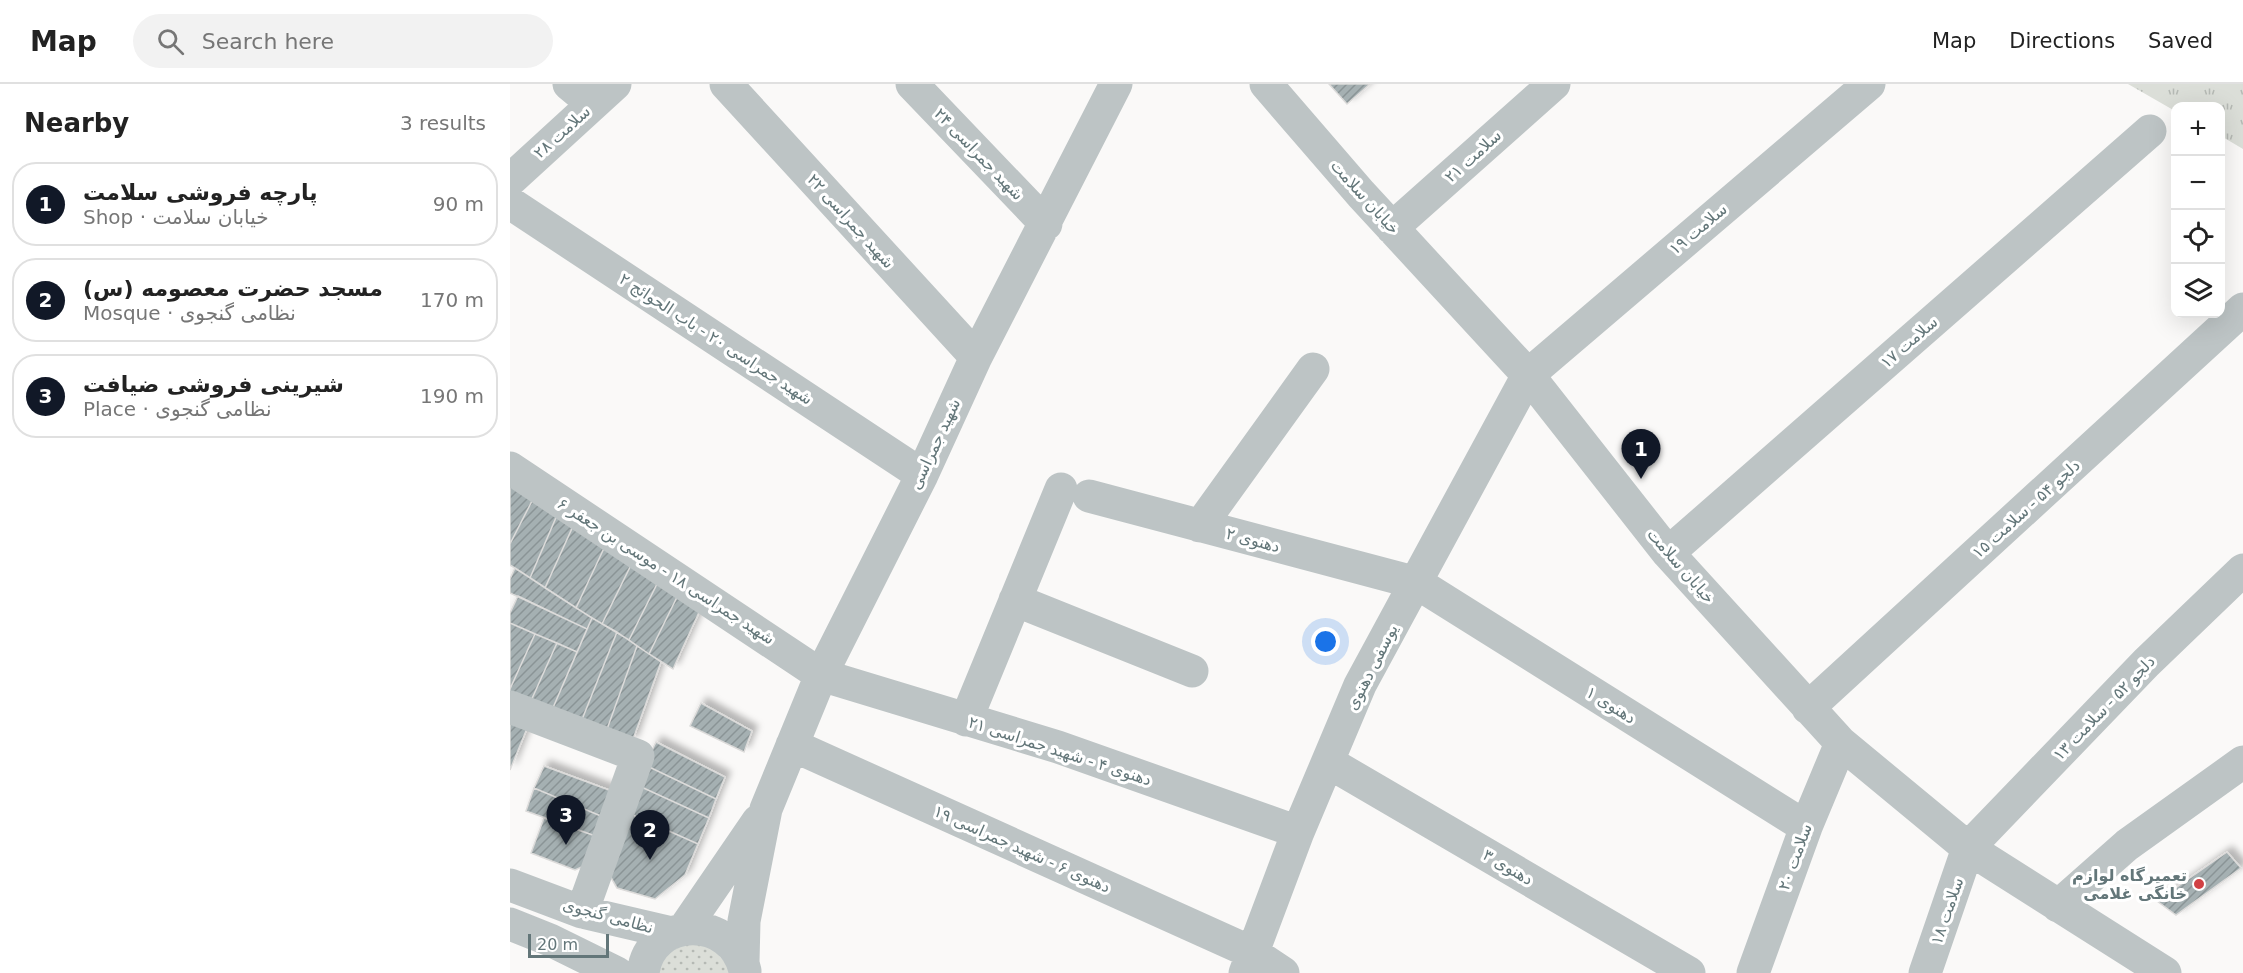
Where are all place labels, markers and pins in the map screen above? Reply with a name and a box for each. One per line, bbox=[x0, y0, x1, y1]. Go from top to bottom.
pin: 1 bbox=[1622, 430, 1660, 479]
pin: 3 bbox=[546, 796, 586, 845]
pin: 2 bbox=[630, 810, 670, 860]
place label: تعمیرگاه لوازم خانگی غلامی bbox=[2072, 866, 2187, 903]
marker: تعمیرگاه لوازم خانگی غلامی bbox=[2192, 877, 2206, 891]

